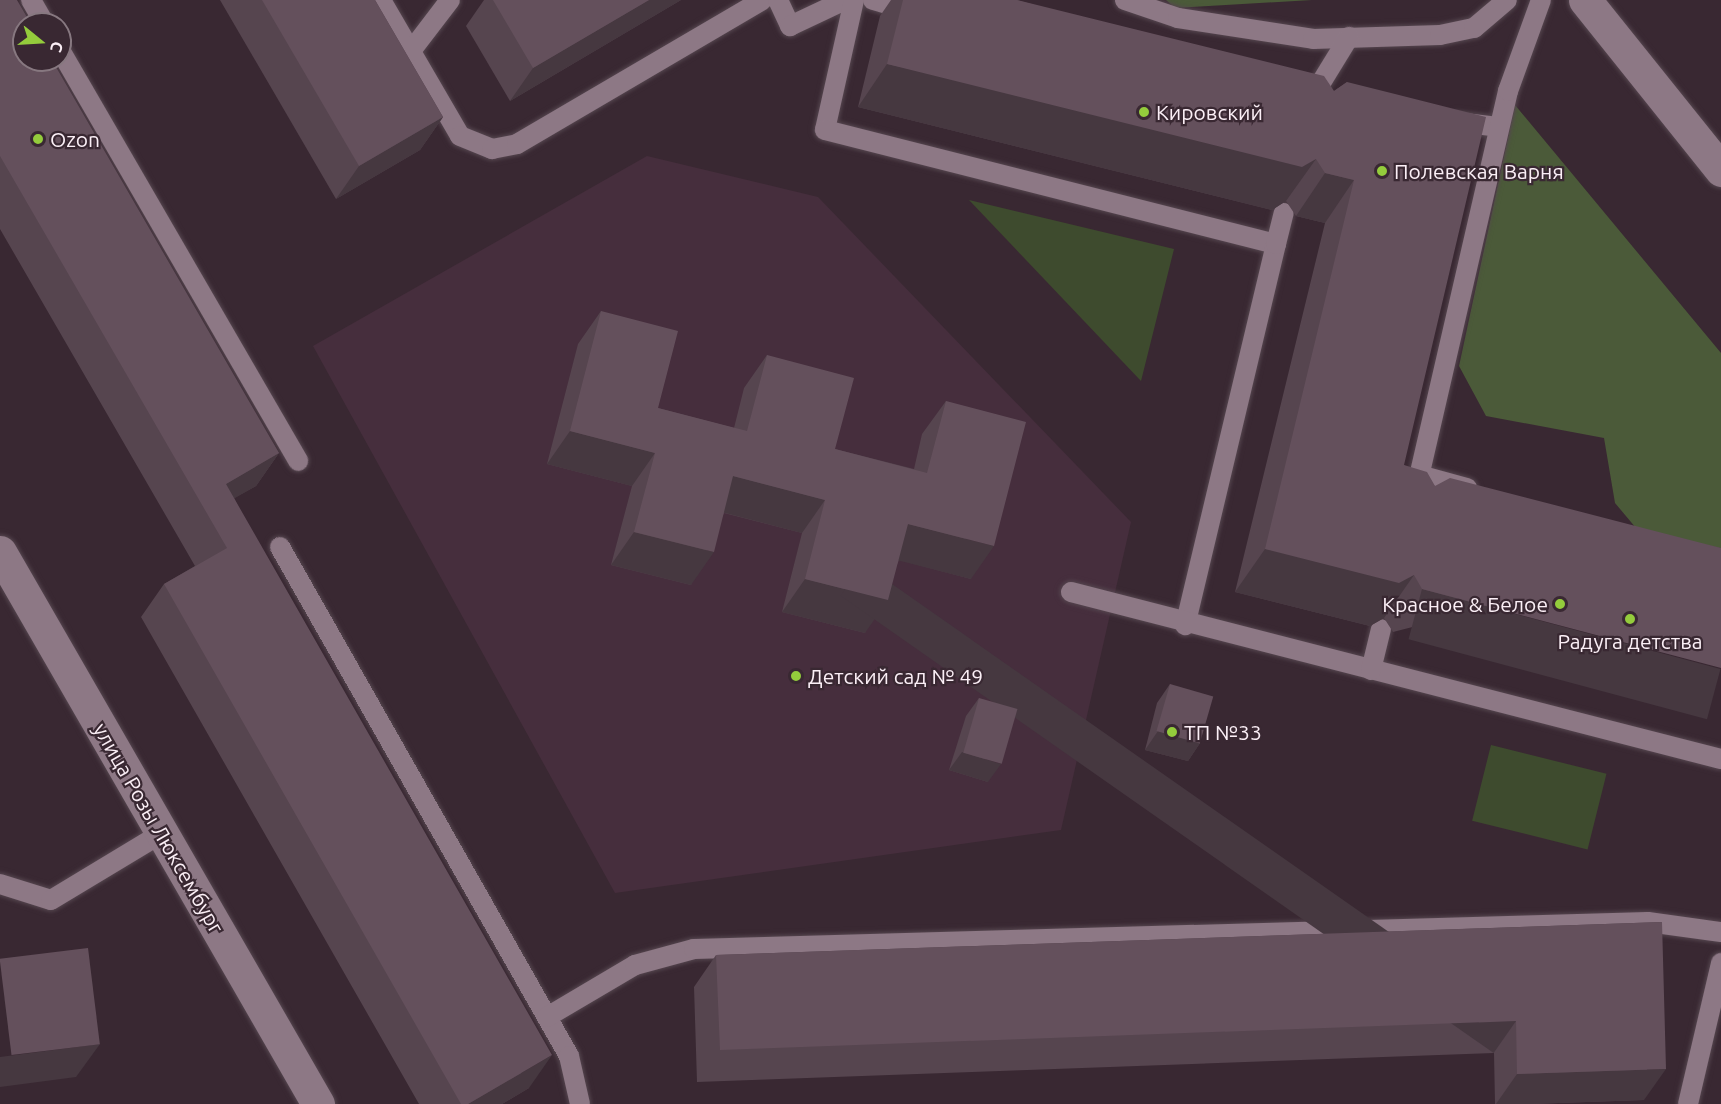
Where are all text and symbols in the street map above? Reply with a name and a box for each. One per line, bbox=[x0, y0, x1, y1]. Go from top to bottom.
north arrow bbox=[12, 12, 72, 72]
text: С bbox=[47, 39, 67, 55]
place label: Кировский bbox=[1156, 99, 1263, 125]
marker: Кировский bbox=[1137, 105, 1151, 119]
place label: Ozon bbox=[50, 126, 100, 152]
marker: Ozon bbox=[31, 132, 45, 146]
place label: Полевская Варня bbox=[1394, 158, 1564, 184]
marker: Полевская Варня bbox=[1375, 164, 1389, 178]
place label: Красное & Белое bbox=[1382, 591, 1548, 617]
marker: Красное & Белое bbox=[1553, 597, 1567, 611]
marker: Радуга детства bbox=[1623, 612, 1637, 626]
place label: Радуга детства bbox=[1557, 628, 1703, 654]
place label: Детский сад № 49 bbox=[808, 663, 983, 689]
marker: Детский сад № 49 bbox=[789, 669, 803, 683]
street label: улица Розы Люксембург bbox=[88, 718, 230, 938]
place label: ТП №33 bbox=[1184, 719, 1262, 745]
marker: ТП №33 bbox=[1165, 725, 1179, 739]

